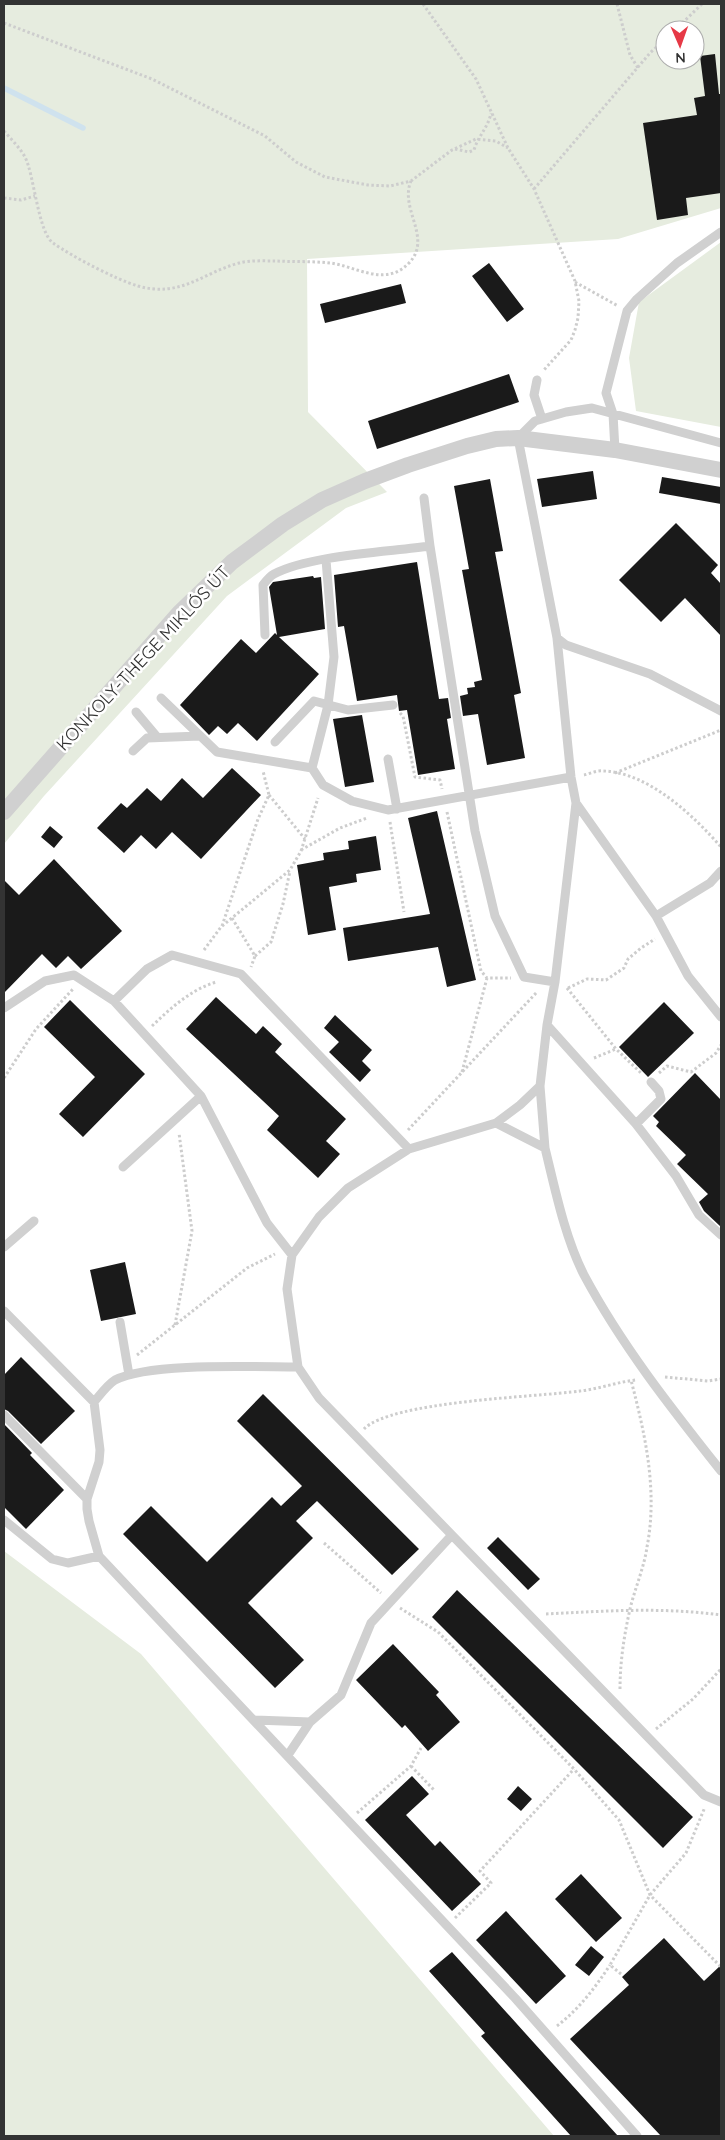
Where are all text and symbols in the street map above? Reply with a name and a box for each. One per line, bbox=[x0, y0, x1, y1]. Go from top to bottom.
north arrow bbox=[655, 20, 705, 70]
text: N bbox=[675, 49, 686, 67]
street label: KONKOLY-THEGE MIKLÓS ÚT bbox=[51, 561, 235, 755]

